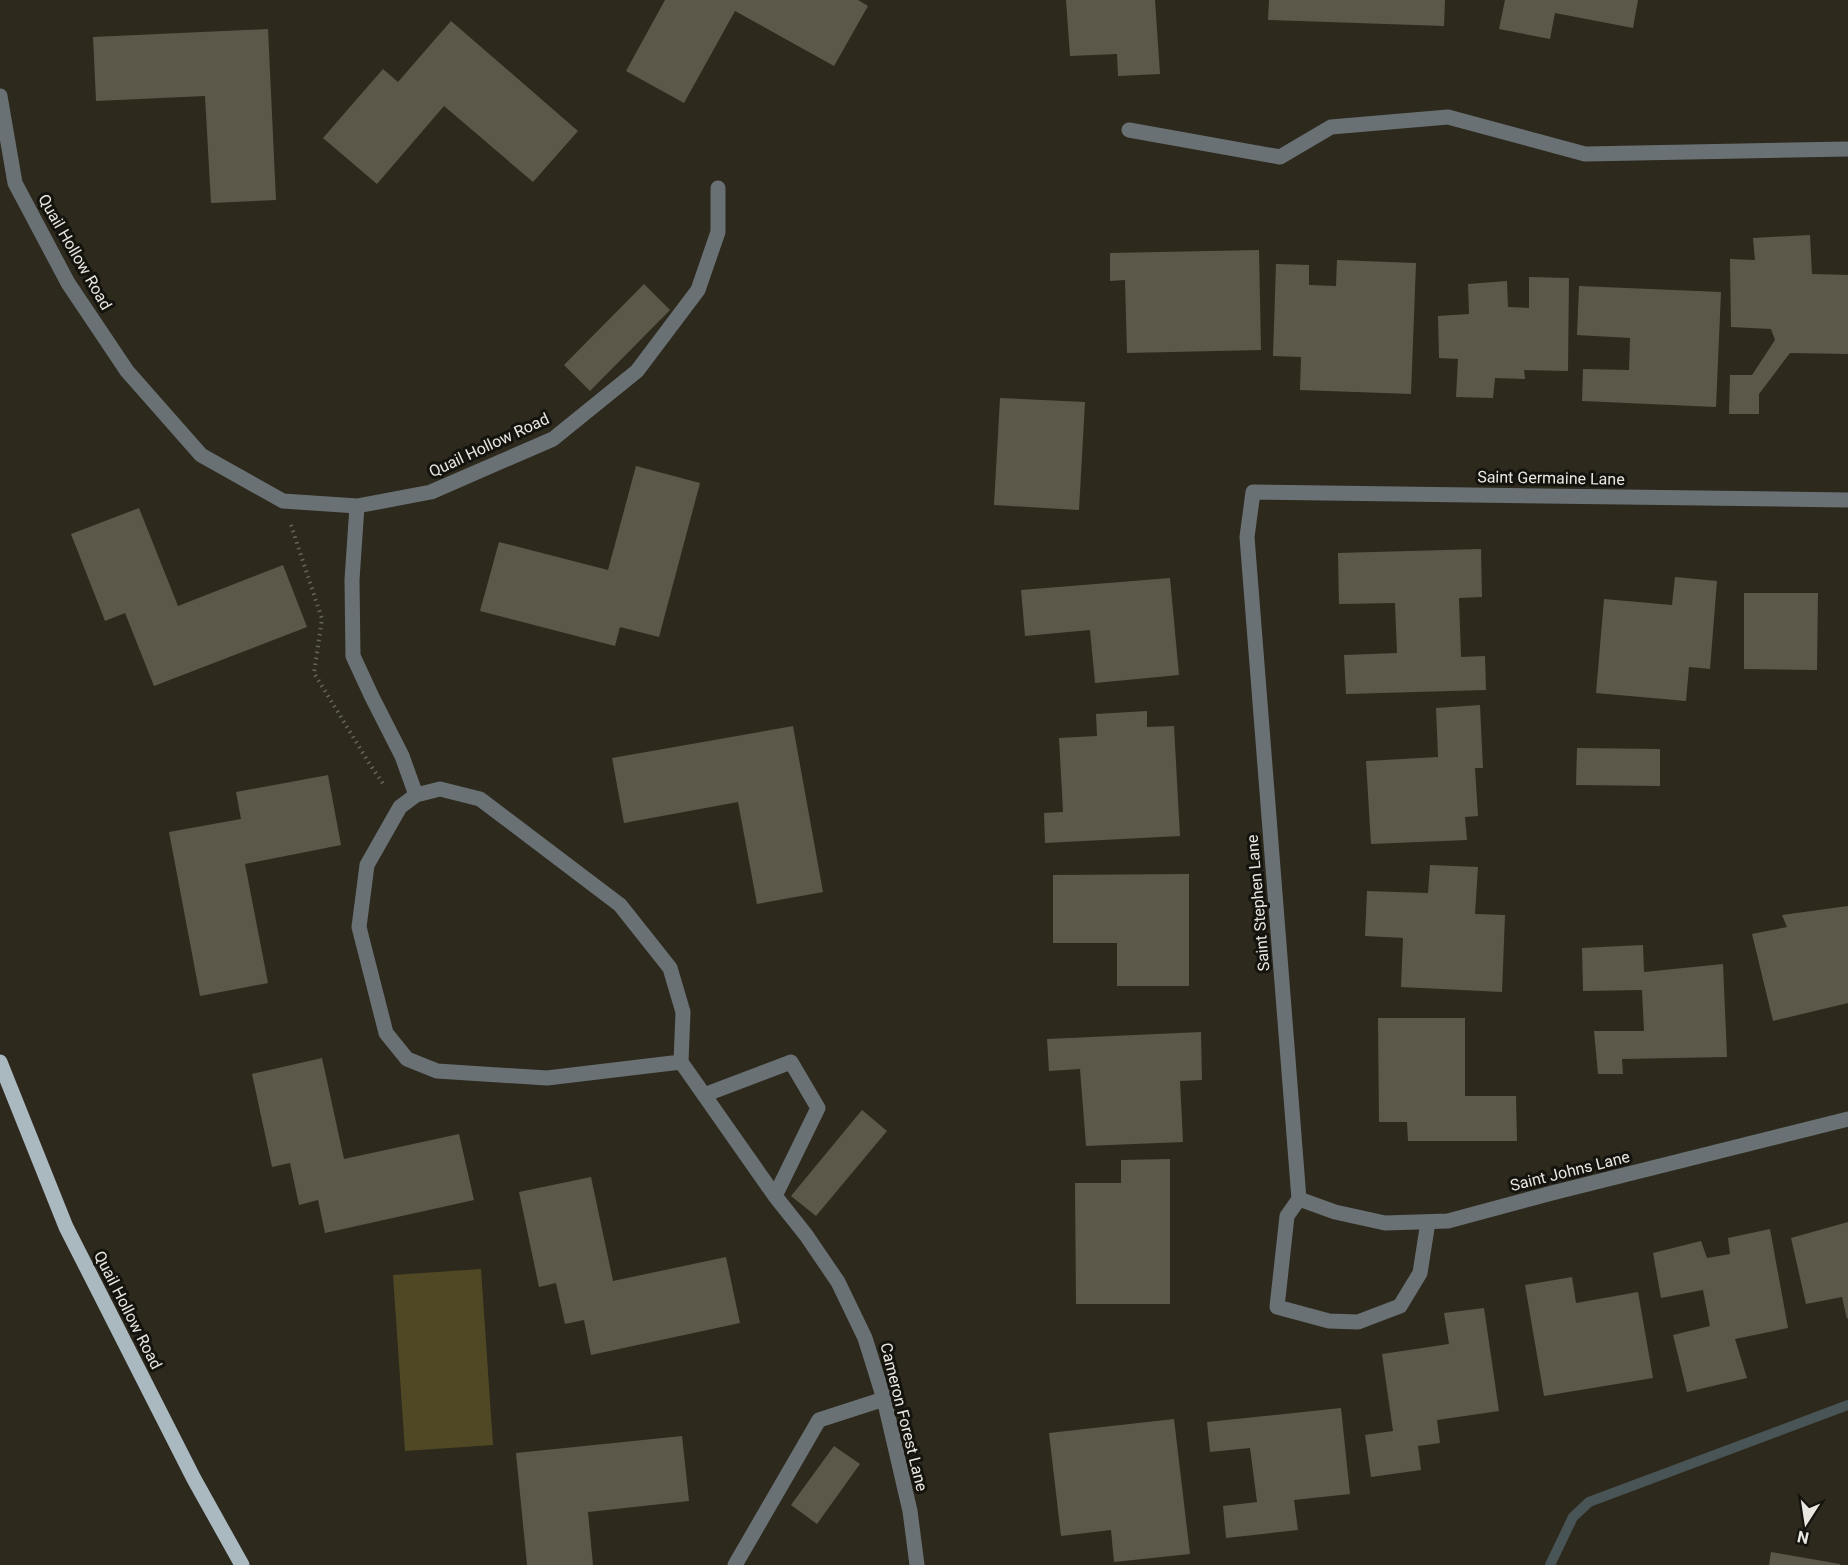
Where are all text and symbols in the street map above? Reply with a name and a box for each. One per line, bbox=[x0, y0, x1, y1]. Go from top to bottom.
street label: Quail Hollow Road bbox=[34, 191, 116, 313]
street label: Quail Hollow Road bbox=[426, 409, 552, 481]
street label: Saint Germaine Lane bbox=[1477, 467, 1625, 489]
street label: Saint Stephen Lane bbox=[1243, 834, 1273, 972]
street label: Saint Johns Lane bbox=[1508, 1147, 1632, 1195]
street label: Quail Hollow Road bbox=[90, 1248, 166, 1372]
street label: Cameron Forest Lane bbox=[876, 1341, 932, 1493]
north arrow bbox=[1776, 1493, 1836, 1553]
text: N bbox=[1795, 1527, 1810, 1548]

